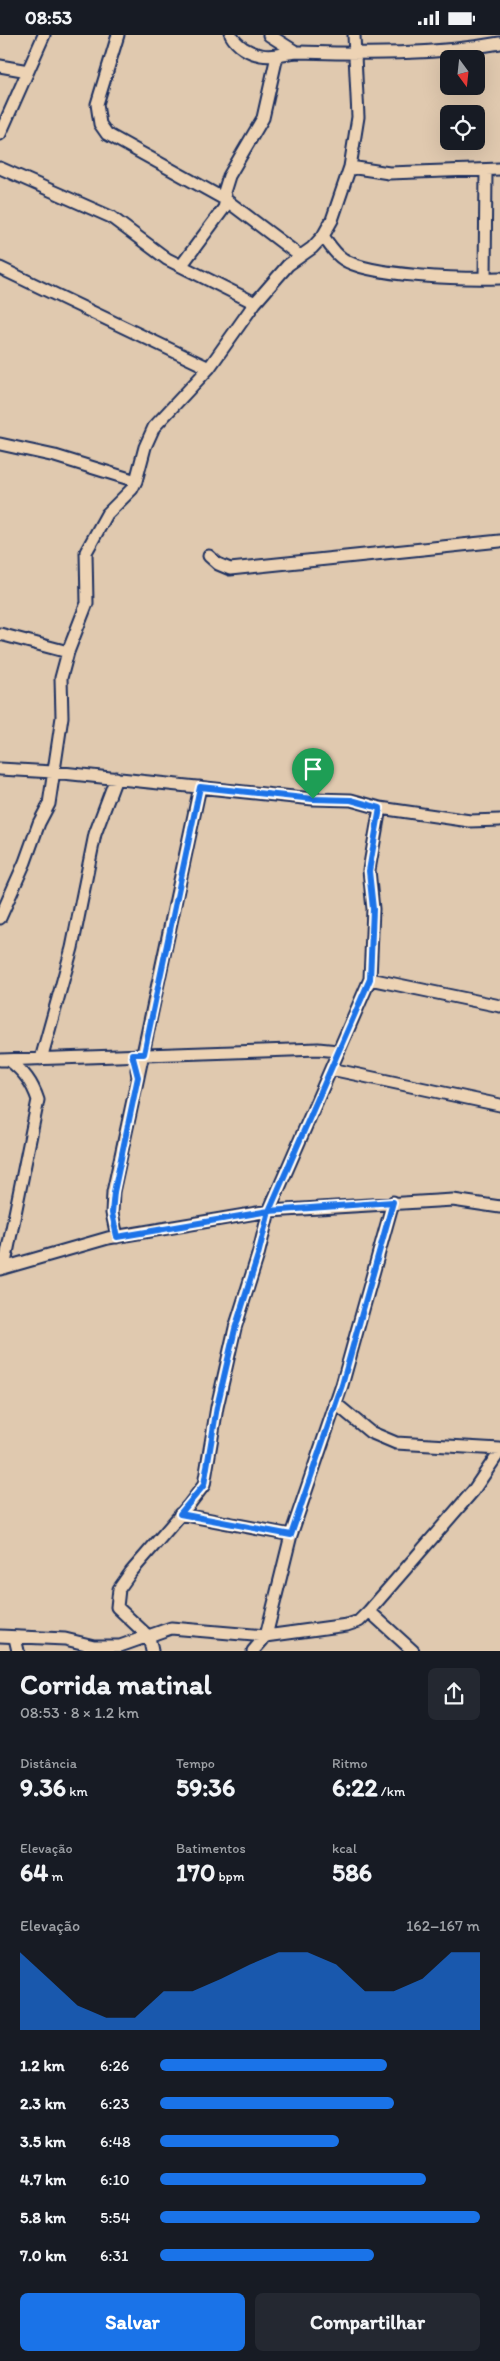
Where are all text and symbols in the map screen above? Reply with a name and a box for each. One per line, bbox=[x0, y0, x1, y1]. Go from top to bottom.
text: 08:53 bbox=[25, 6, 72, 29]
north arrow bbox=[440, 50, 485, 95]
map controls bbox=[440, 50, 485, 150]
button: locate bbox=[440, 105, 485, 150]
pin bbox=[292, 748, 334, 799]
icon: arrive bbox=[299, 755, 327, 783]
text: Corrida matinal bbox=[20, 1667, 211, 1701]
button: share bbox=[428, 1668, 480, 1720]
text: 08:53 · 8 × 1.2 km bbox=[20, 1703, 139, 1722]
text: Distância bbox=[20, 1755, 77, 1772]
text: Tempo bbox=[176, 1755, 215, 1772]
text: Ritmo bbox=[332, 1755, 368, 1772]
text: 9.36 bbox=[20, 1772, 66, 1802]
text: 59:36 bbox=[176, 1772, 235, 1802]
text: 6:22 bbox=[332, 1772, 378, 1802]
text: km bbox=[66, 1783, 88, 1800]
text: /km bbox=[378, 1783, 405, 1800]
text: Elevação bbox=[20, 1840, 73, 1857]
text: Batimentos bbox=[176, 1840, 246, 1857]
text: kcal bbox=[332, 1840, 357, 1857]
text: 64 bbox=[20, 1857, 48, 1887]
text: 170 bbox=[176, 1857, 215, 1887]
text: 586 bbox=[332, 1857, 372, 1887]
text: m bbox=[48, 1868, 63, 1885]
text: bpm bbox=[215, 1868, 245, 1885]
text: Elevação bbox=[20, 1916, 80, 1935]
text: 162–167 m bbox=[406, 1916, 480, 1935]
text: 1.2 km bbox=[20, 2056, 65, 2075]
text: 6:26 bbox=[100, 2056, 129, 2075]
text: 2.3 km bbox=[20, 2094, 66, 2113]
text: 6:23 bbox=[100, 2094, 130, 2113]
text: 3.5 km bbox=[20, 2132, 66, 2151]
text: 6:48 bbox=[100, 2132, 131, 2151]
text: 4.7 km bbox=[20, 2170, 66, 2189]
text: 6:10 bbox=[100, 2170, 130, 2189]
text: 5.8 km bbox=[20, 2208, 66, 2227]
text: 5:54 bbox=[100, 2208, 130, 2227]
text: 7.0 km bbox=[20, 2246, 66, 2265]
text: 6:31 bbox=[100, 2246, 129, 2265]
button: Salvar bbox=[20, 2293, 245, 2351]
button: Compartilhar bbox=[255, 2293, 480, 2351]

